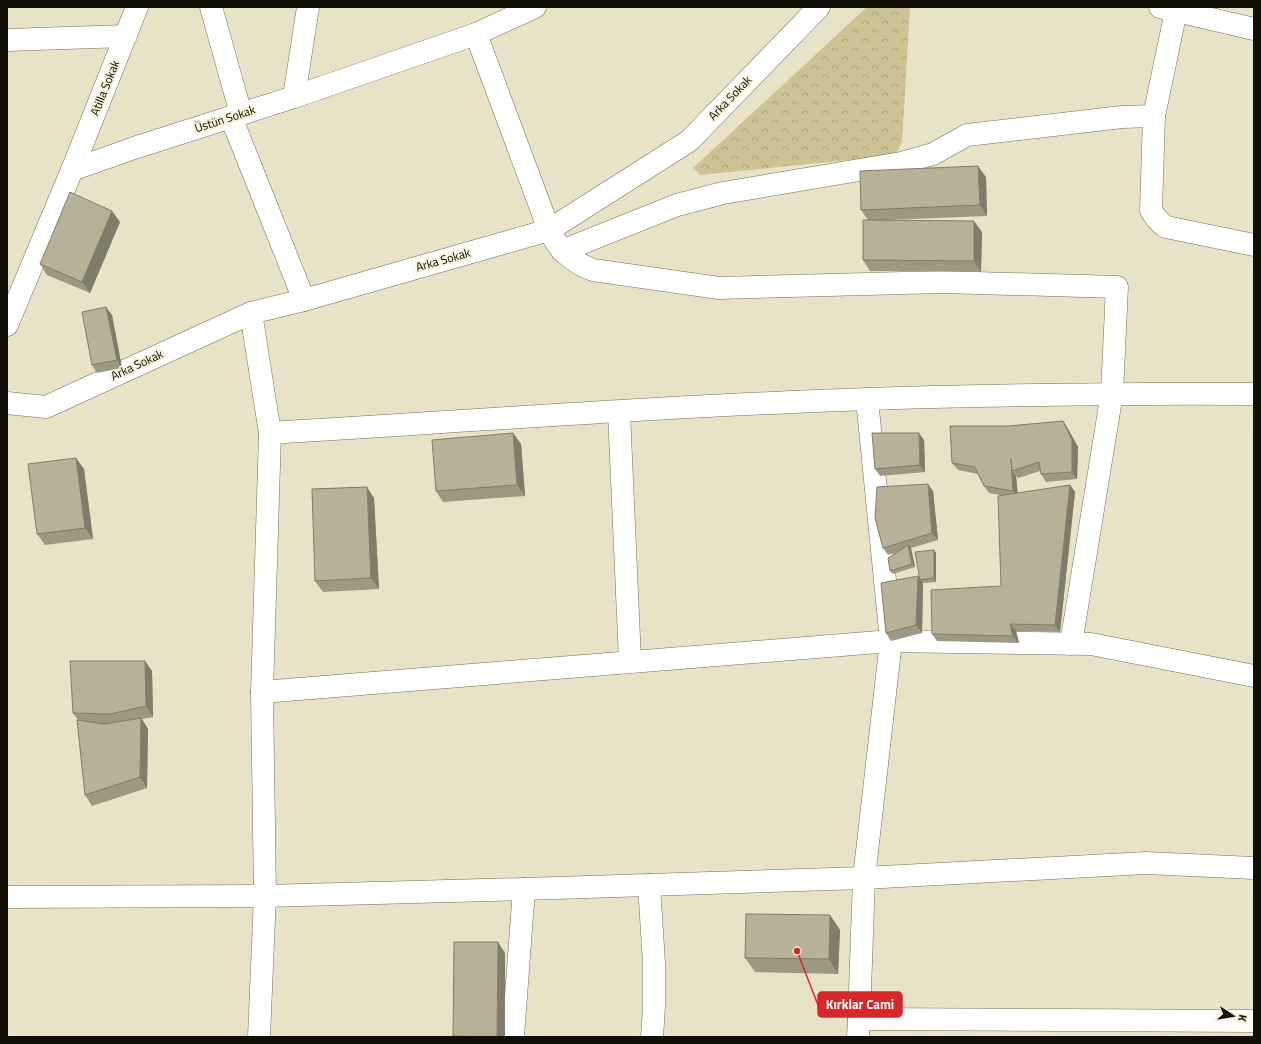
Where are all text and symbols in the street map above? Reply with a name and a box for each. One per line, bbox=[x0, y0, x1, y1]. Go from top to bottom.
street label: Atilla Sokak bbox=[85, 57, 124, 118]
street label: Arka Sokak bbox=[703, 71, 756, 124]
street label: Üstün Sokak bbox=[192, 100, 258, 137]
street label: Arka Sokak bbox=[413, 243, 473, 276]
street label: Arka Sokak bbox=[107, 344, 166, 385]
callout: Kırklar Cami bbox=[818, 992, 902, 1017]
text: Kırklar Cami bbox=[826, 994, 894, 1014]
north arrow bbox=[1213, 996, 1253, 1036]
text: K bbox=[1234, 1013, 1251, 1023]

